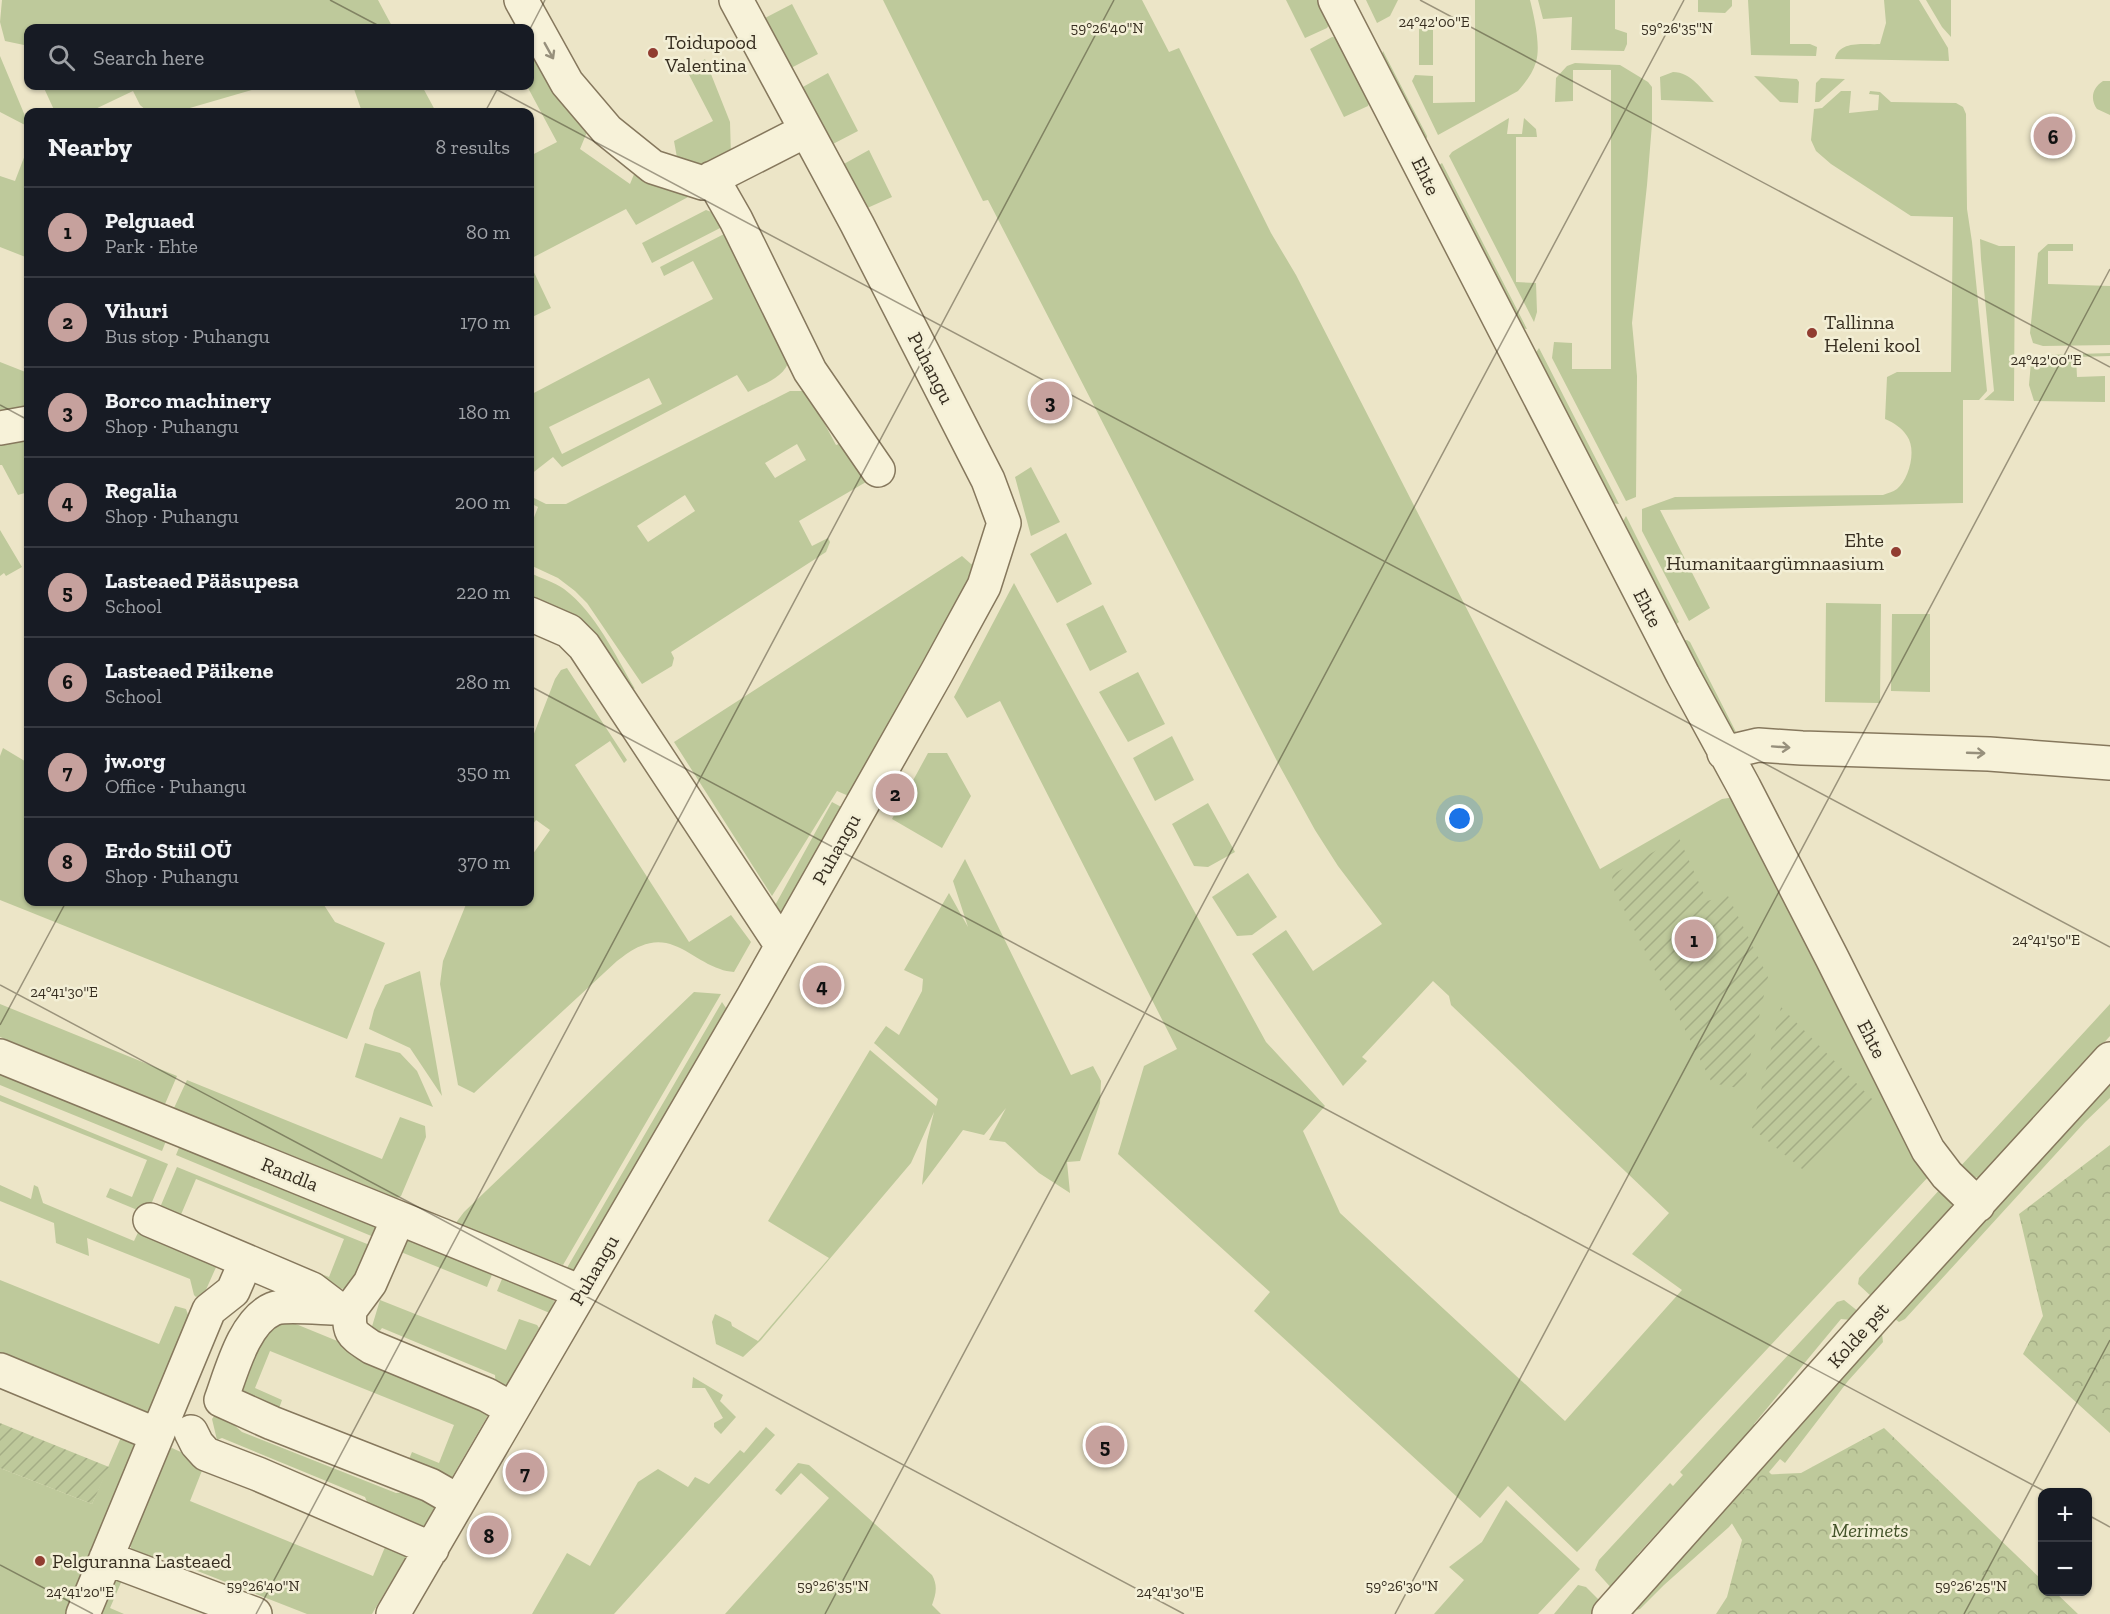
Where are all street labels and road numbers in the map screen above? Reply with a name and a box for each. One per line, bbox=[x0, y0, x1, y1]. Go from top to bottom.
street label: Ehte bbox=[1406, 153, 1446, 199]
street label: Puhangu bbox=[903, 328, 959, 408]
street label: Ehte bbox=[1628, 585, 1668, 631]
street label: Puhangu bbox=[807, 809, 865, 889]
street label: Ehte bbox=[1852, 1016, 1892, 1062]
street label: Randla bbox=[258, 1152, 322, 1196]
street label: Puhangu bbox=[564, 1231, 624, 1309]
street label: Kolde pst bbox=[1822, 1297, 1894, 1373]

